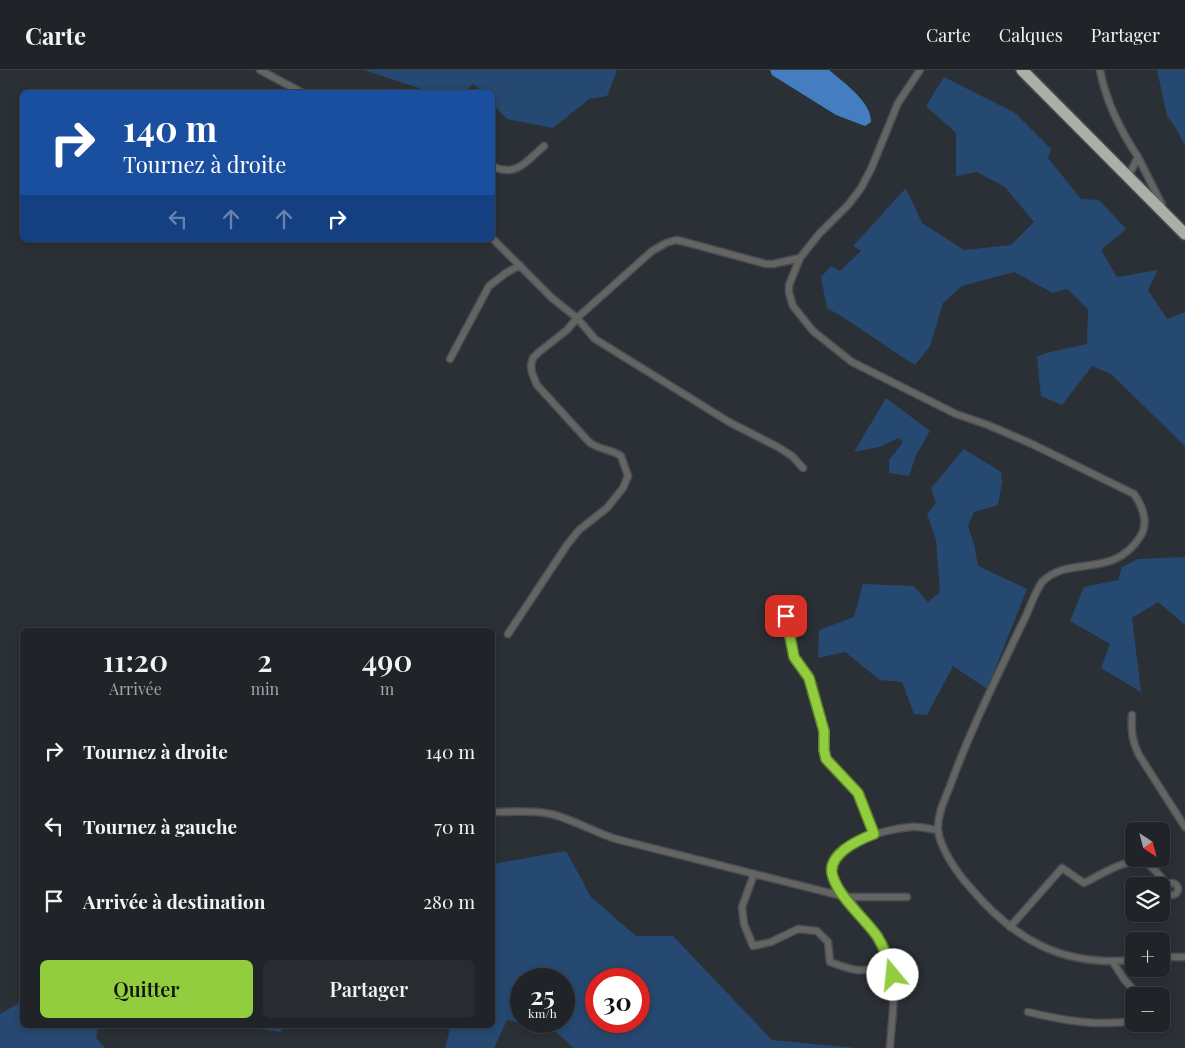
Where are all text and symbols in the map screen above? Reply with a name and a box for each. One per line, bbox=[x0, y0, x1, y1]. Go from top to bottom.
text: Carte bbox=[25, 19, 86, 51]
text: Carte bbox=[926, 23, 971, 47]
text: Calques bbox=[999, 23, 1063, 47]
text: Partager bbox=[1091, 23, 1160, 47]
text: 140 m bbox=[123, 104, 217, 151]
icon: right bbox=[40, 110, 105, 175]
text: Tournez à droite bbox=[123, 149, 286, 179]
icon: left bbox=[164, 205, 192, 233]
icon: ahead bbox=[217, 205, 245, 233]
icon: ahead bbox=[270, 205, 298, 233]
icon: right bbox=[323, 205, 351, 233]
pin bbox=[765, 595, 807, 637]
icon: arrive bbox=[772, 602, 800, 630]
text: 11:20 bbox=[103, 640, 168, 680]
text: 2 bbox=[257, 640, 273, 680]
text: 490 bbox=[362, 640, 412, 680]
text: Arrivée bbox=[109, 678, 162, 699]
text: min bbox=[251, 678, 279, 699]
text: m bbox=[380, 678, 394, 699]
icon: right bbox=[40, 737, 68, 765]
text: Tournez à droite bbox=[83, 738, 228, 764]
text: 140 m bbox=[426, 738, 475, 764]
icon: left bbox=[40, 812, 68, 840]
text: Tournez à gauche bbox=[83, 813, 237, 839]
text: 70 m bbox=[434, 813, 475, 839]
north arrow bbox=[1125, 822, 1170, 868]
map controls bbox=[1125, 822, 1170, 1032]
button: layers bbox=[1125, 877, 1170, 922]
icon: arrive bbox=[40, 887, 68, 915]
text: Arrivée à destination bbox=[83, 888, 265, 914]
text: 280 m bbox=[423, 888, 475, 914]
button: + bbox=[1125, 932, 1170, 977]
position arrow bbox=[866, 948, 918, 1000]
button: Quitter bbox=[40, 960, 253, 1018]
button: Partager bbox=[263, 960, 475, 1018]
speed limit sign: 30 bbox=[585, 968, 650, 1033]
text: 25 bbox=[530, 978, 555, 1011]
button: − bbox=[1125, 987, 1170, 1032]
text: km/h bbox=[528, 1005, 557, 1021]

